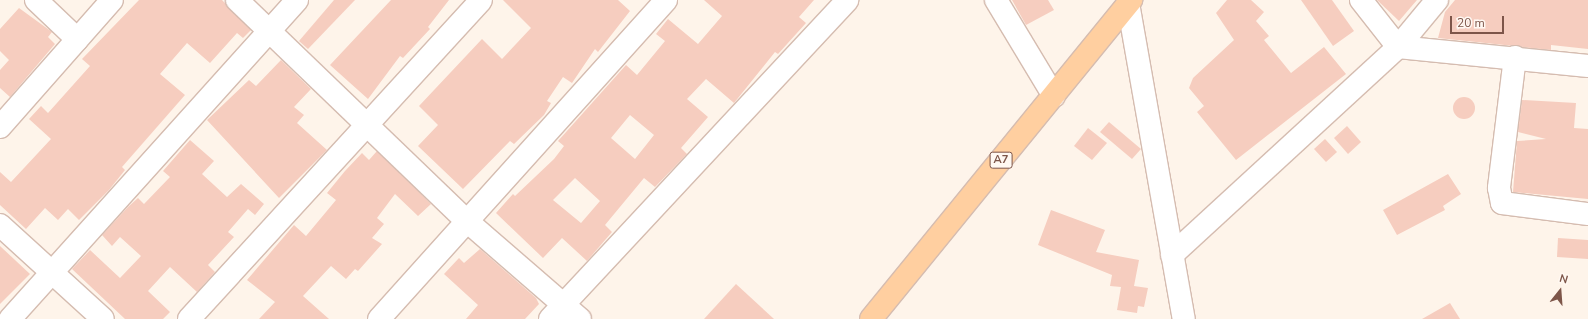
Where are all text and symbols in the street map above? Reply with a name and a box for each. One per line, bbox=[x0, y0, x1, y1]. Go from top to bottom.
scale bar bbox=[1452, 8, 1506, 34]
text: 20 m bbox=[1457, 15, 1485, 31]
road number: A7 bbox=[989, 151, 1013, 169]
north arrow bbox=[1540, 271, 1580, 311]
text: N bbox=[1558, 271, 1570, 287]

